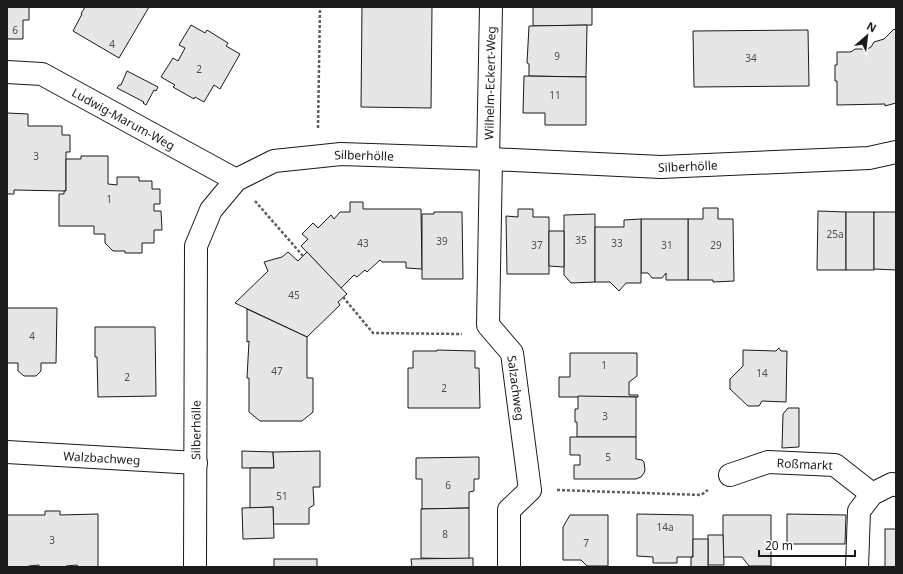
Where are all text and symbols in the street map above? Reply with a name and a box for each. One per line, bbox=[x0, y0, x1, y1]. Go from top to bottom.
north arrow bbox=[847, 16, 887, 56]
text: N bbox=[864, 18, 879, 35]
house number: 6 bbox=[12, 23, 18, 37]
street label: Wilhelm-Eckert-Weg bbox=[480, 26, 499, 140]
house number: 4 bbox=[109, 37, 115, 51]
house number: 9 bbox=[554, 49, 560, 63]
house number: 34 bbox=[745, 51, 757, 65]
house number: 2 bbox=[196, 62, 202, 76]
street label: Ludwig-Marum-Weg bbox=[69, 84, 178, 154]
house number: 11 bbox=[549, 88, 561, 102]
street label: Silberhölle bbox=[333, 146, 394, 164]
house number: 3 bbox=[33, 149, 39, 163]
street label: Silberhölle bbox=[658, 156, 718, 176]
house number: 1 bbox=[106, 192, 112, 206]
house number: 25a bbox=[826, 227, 844, 241]
house number: 35 bbox=[575, 233, 587, 247]
house number: 39 bbox=[436, 234, 448, 248]
house number: 43 bbox=[357, 236, 369, 250]
house number: 33 bbox=[611, 236, 623, 250]
house number: 37 bbox=[531, 238, 543, 252]
house number: 31 bbox=[661, 238, 673, 252]
house number: 29 bbox=[710, 238, 722, 252]
house number: 45 bbox=[288, 288, 300, 302]
house number: 4 bbox=[29, 329, 35, 343]
street label: Salzachweg bbox=[504, 354, 529, 421]
house number: 1 bbox=[601, 358, 607, 372]
house number: 47 bbox=[271, 364, 283, 378]
house number: 14 bbox=[756, 366, 768, 380]
house number: 2 bbox=[124, 370, 130, 384]
house number: 2 bbox=[441, 381, 447, 395]
street label: Silberhölle bbox=[187, 400, 204, 460]
house number: 3 bbox=[602, 409, 608, 423]
street label: Walzbachweg bbox=[63, 447, 141, 468]
house number: 5 bbox=[605, 450, 611, 464]
street label: Roßmarkt bbox=[776, 454, 834, 473]
house number: 6 bbox=[445, 478, 451, 492]
house number: 51 bbox=[276, 489, 288, 503]
house number: 14a bbox=[656, 520, 674, 534]
house number: 8 bbox=[442, 527, 448, 541]
scale bar bbox=[759, 532, 855, 558]
house number: 3 bbox=[49, 533, 55, 547]
house number: 7 bbox=[583, 536, 589, 550]
text: 20 m bbox=[765, 537, 793, 554]

